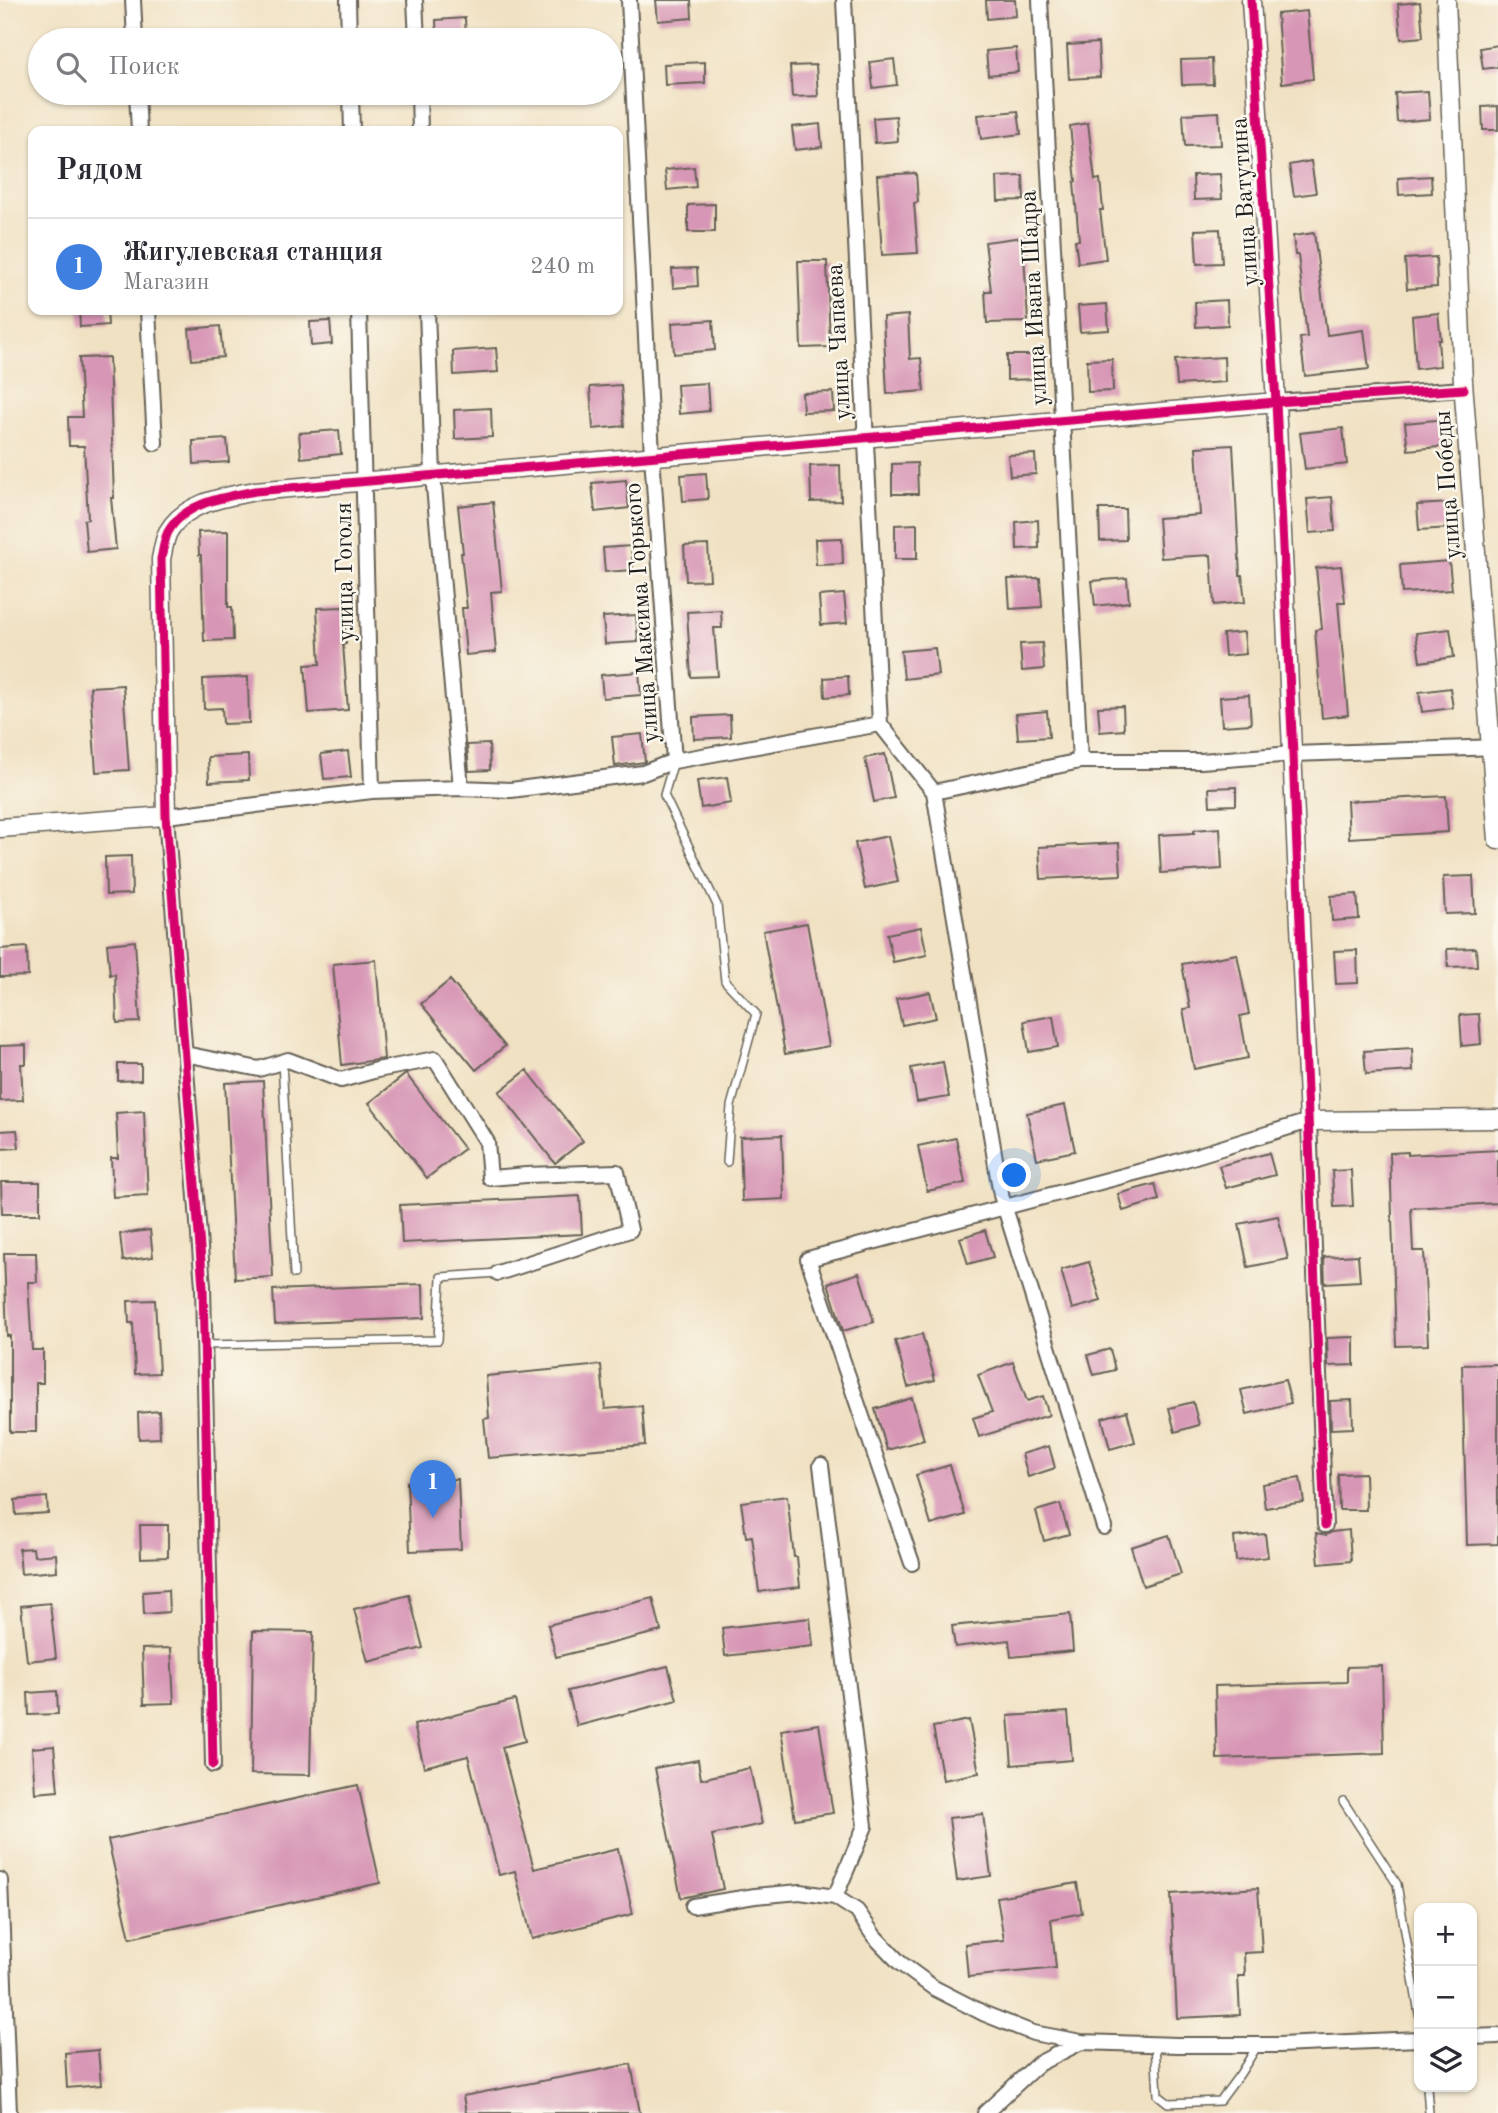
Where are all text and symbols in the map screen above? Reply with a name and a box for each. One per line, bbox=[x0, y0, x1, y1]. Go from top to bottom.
search box bbox=[28, 28, 623, 105]
icon: search bbox=[52, 48, 90, 86]
text: Поиск bbox=[108, 54, 180, 80]
street label: улица Ватутина bbox=[1228, 116, 1264, 287]
text: Рядом bbox=[56, 156, 143, 186]
street label: улица Ивана Шадра bbox=[1017, 189, 1053, 406]
text: Жигулевская станция bbox=[123, 240, 383, 266]
text: 1 bbox=[72, 255, 86, 278]
text: 240 m bbox=[530, 255, 595, 278]
street label: улица Чапаева bbox=[824, 263, 856, 421]
text: Магазин bbox=[123, 271, 209, 294]
street label: улица Победы bbox=[1432, 409, 1466, 560]
street label: улица Максима Горького bbox=[622, 482, 664, 744]
street label: улица Гоголя bbox=[333, 502, 359, 642]
your location bbox=[997, 1158, 1031, 1192]
pin: 1 bbox=[410, 1460, 456, 1518]
map controls bbox=[1414, 1903, 1477, 2092]
button: + bbox=[1414, 1903, 1477, 1966]
button: − bbox=[1414, 1966, 1477, 2029]
button: layers bbox=[1414, 2029, 1477, 2092]

